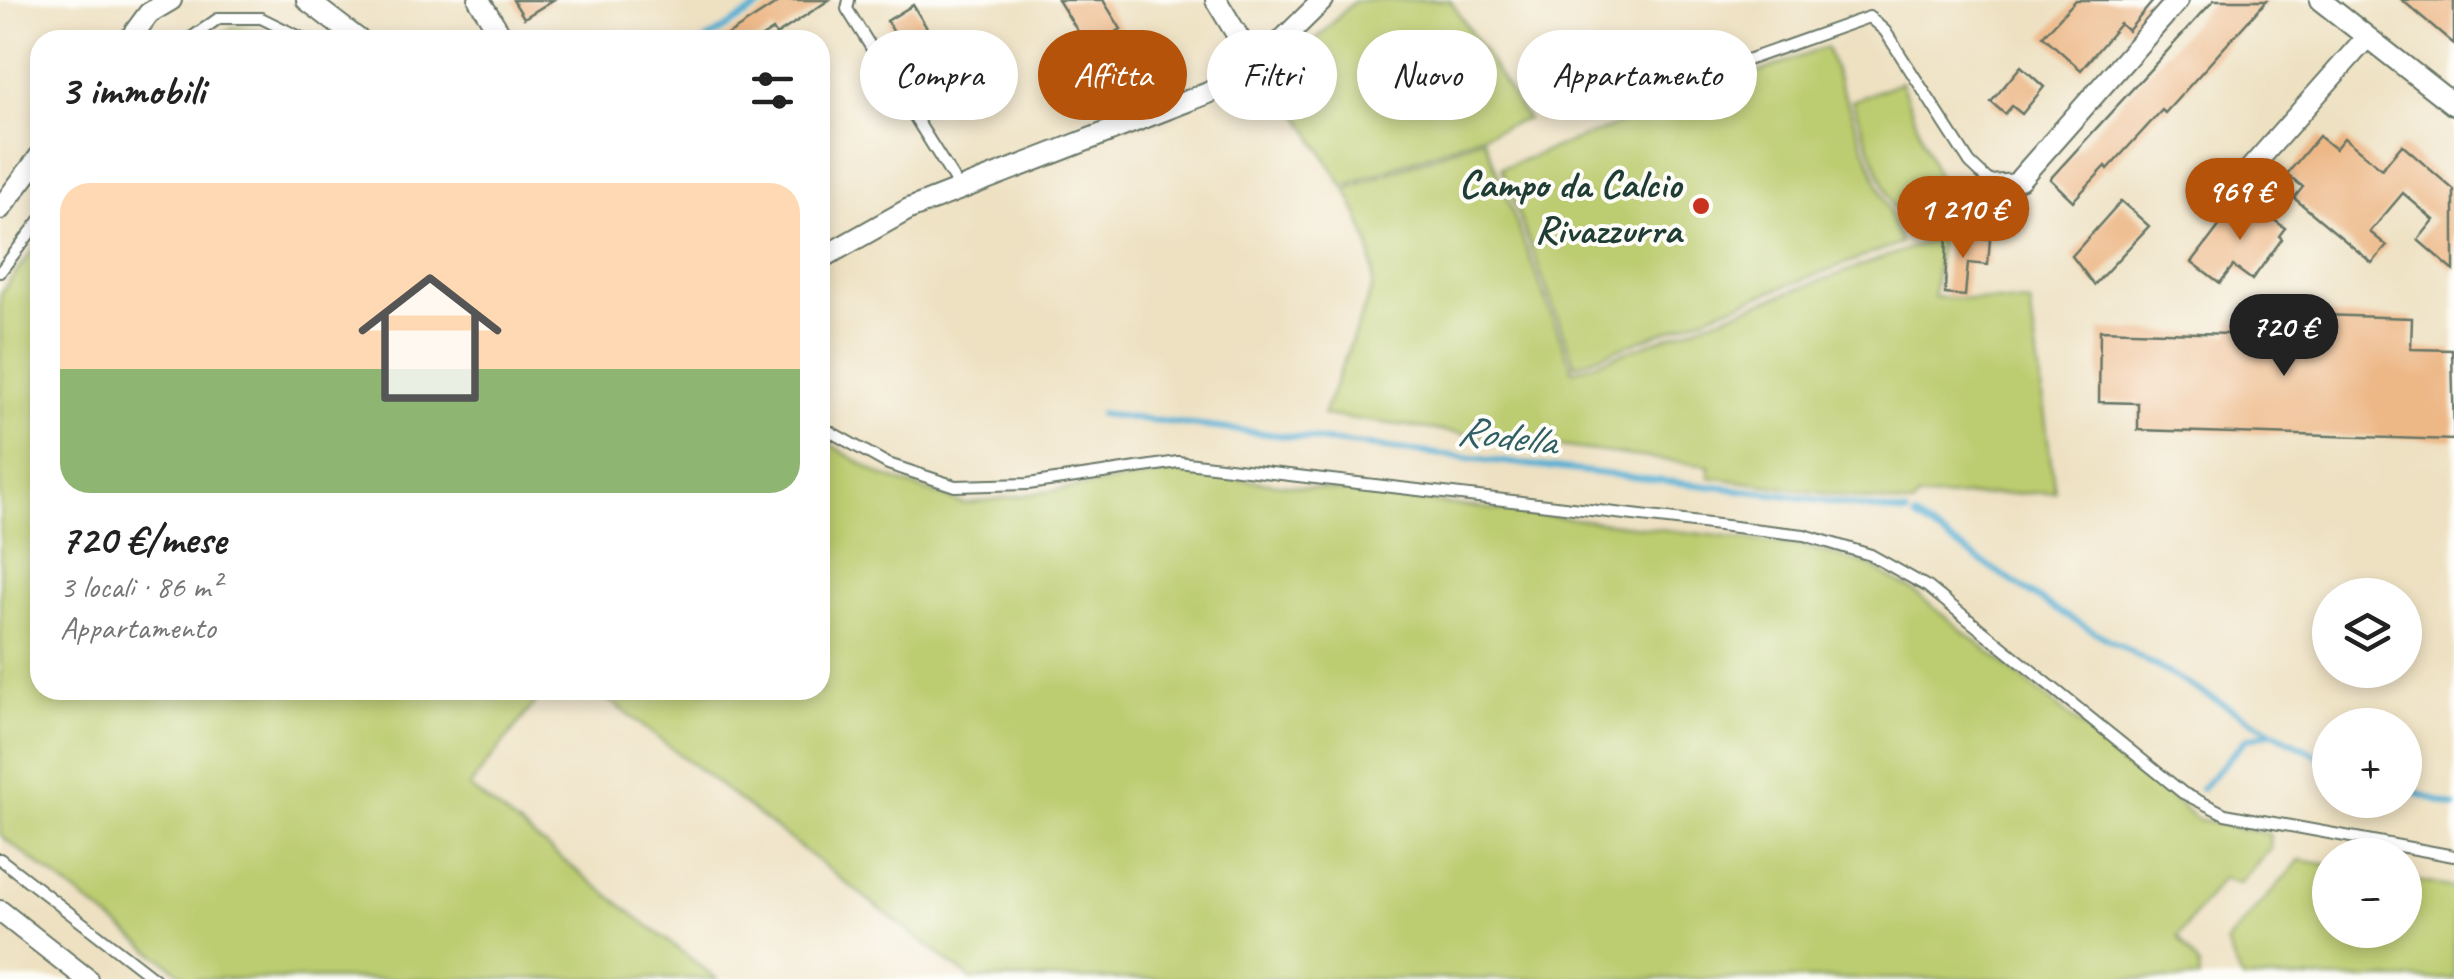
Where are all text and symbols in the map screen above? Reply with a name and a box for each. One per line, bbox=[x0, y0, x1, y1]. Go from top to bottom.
chip: Compra bbox=[860, 30, 1018, 120]
chip: Affitta bbox=[1038, 30, 1187, 120]
chip: Filtri bbox=[1207, 30, 1337, 120]
chip: Nuovo bbox=[1357, 30, 1497, 120]
chip: Appartamento bbox=[1517, 30, 1757, 120]
icon: filters bbox=[745, 63, 800, 118]
text: 3 immobili bbox=[60, 64, 205, 117]
pin: 969 € bbox=[2170, 158, 2310, 243]
place label: Campo da Calcio Rivazzurra bbox=[1459, 159, 1684, 255]
text: 969 € bbox=[2207, 170, 2273, 211]
pin: 1 210 € bbox=[1871, 176, 2055, 261]
text: 1 210 € bbox=[1919, 188, 2007, 229]
marker: Campo da Calcio Rivazzurra bbox=[1690, 195, 1712, 217]
icon: home bbox=[340, 248, 520, 428]
pin: 720 € bbox=[2214, 294, 2354, 379]
text: 720 € bbox=[2251, 306, 2317, 347]
water label: Rodella bbox=[1455, 403, 1564, 468]
text: 720 €/mese bbox=[60, 513, 226, 566]
text: 3 locali · 86 m² bbox=[60, 566, 220, 607]
map controls bbox=[2312, 578, 2422, 948]
button: layers bbox=[2312, 578, 2422, 688]
text: Appartamento bbox=[60, 607, 215, 648]
button: + bbox=[2312, 708, 2422, 818]
button: − bbox=[2312, 838, 2422, 948]

